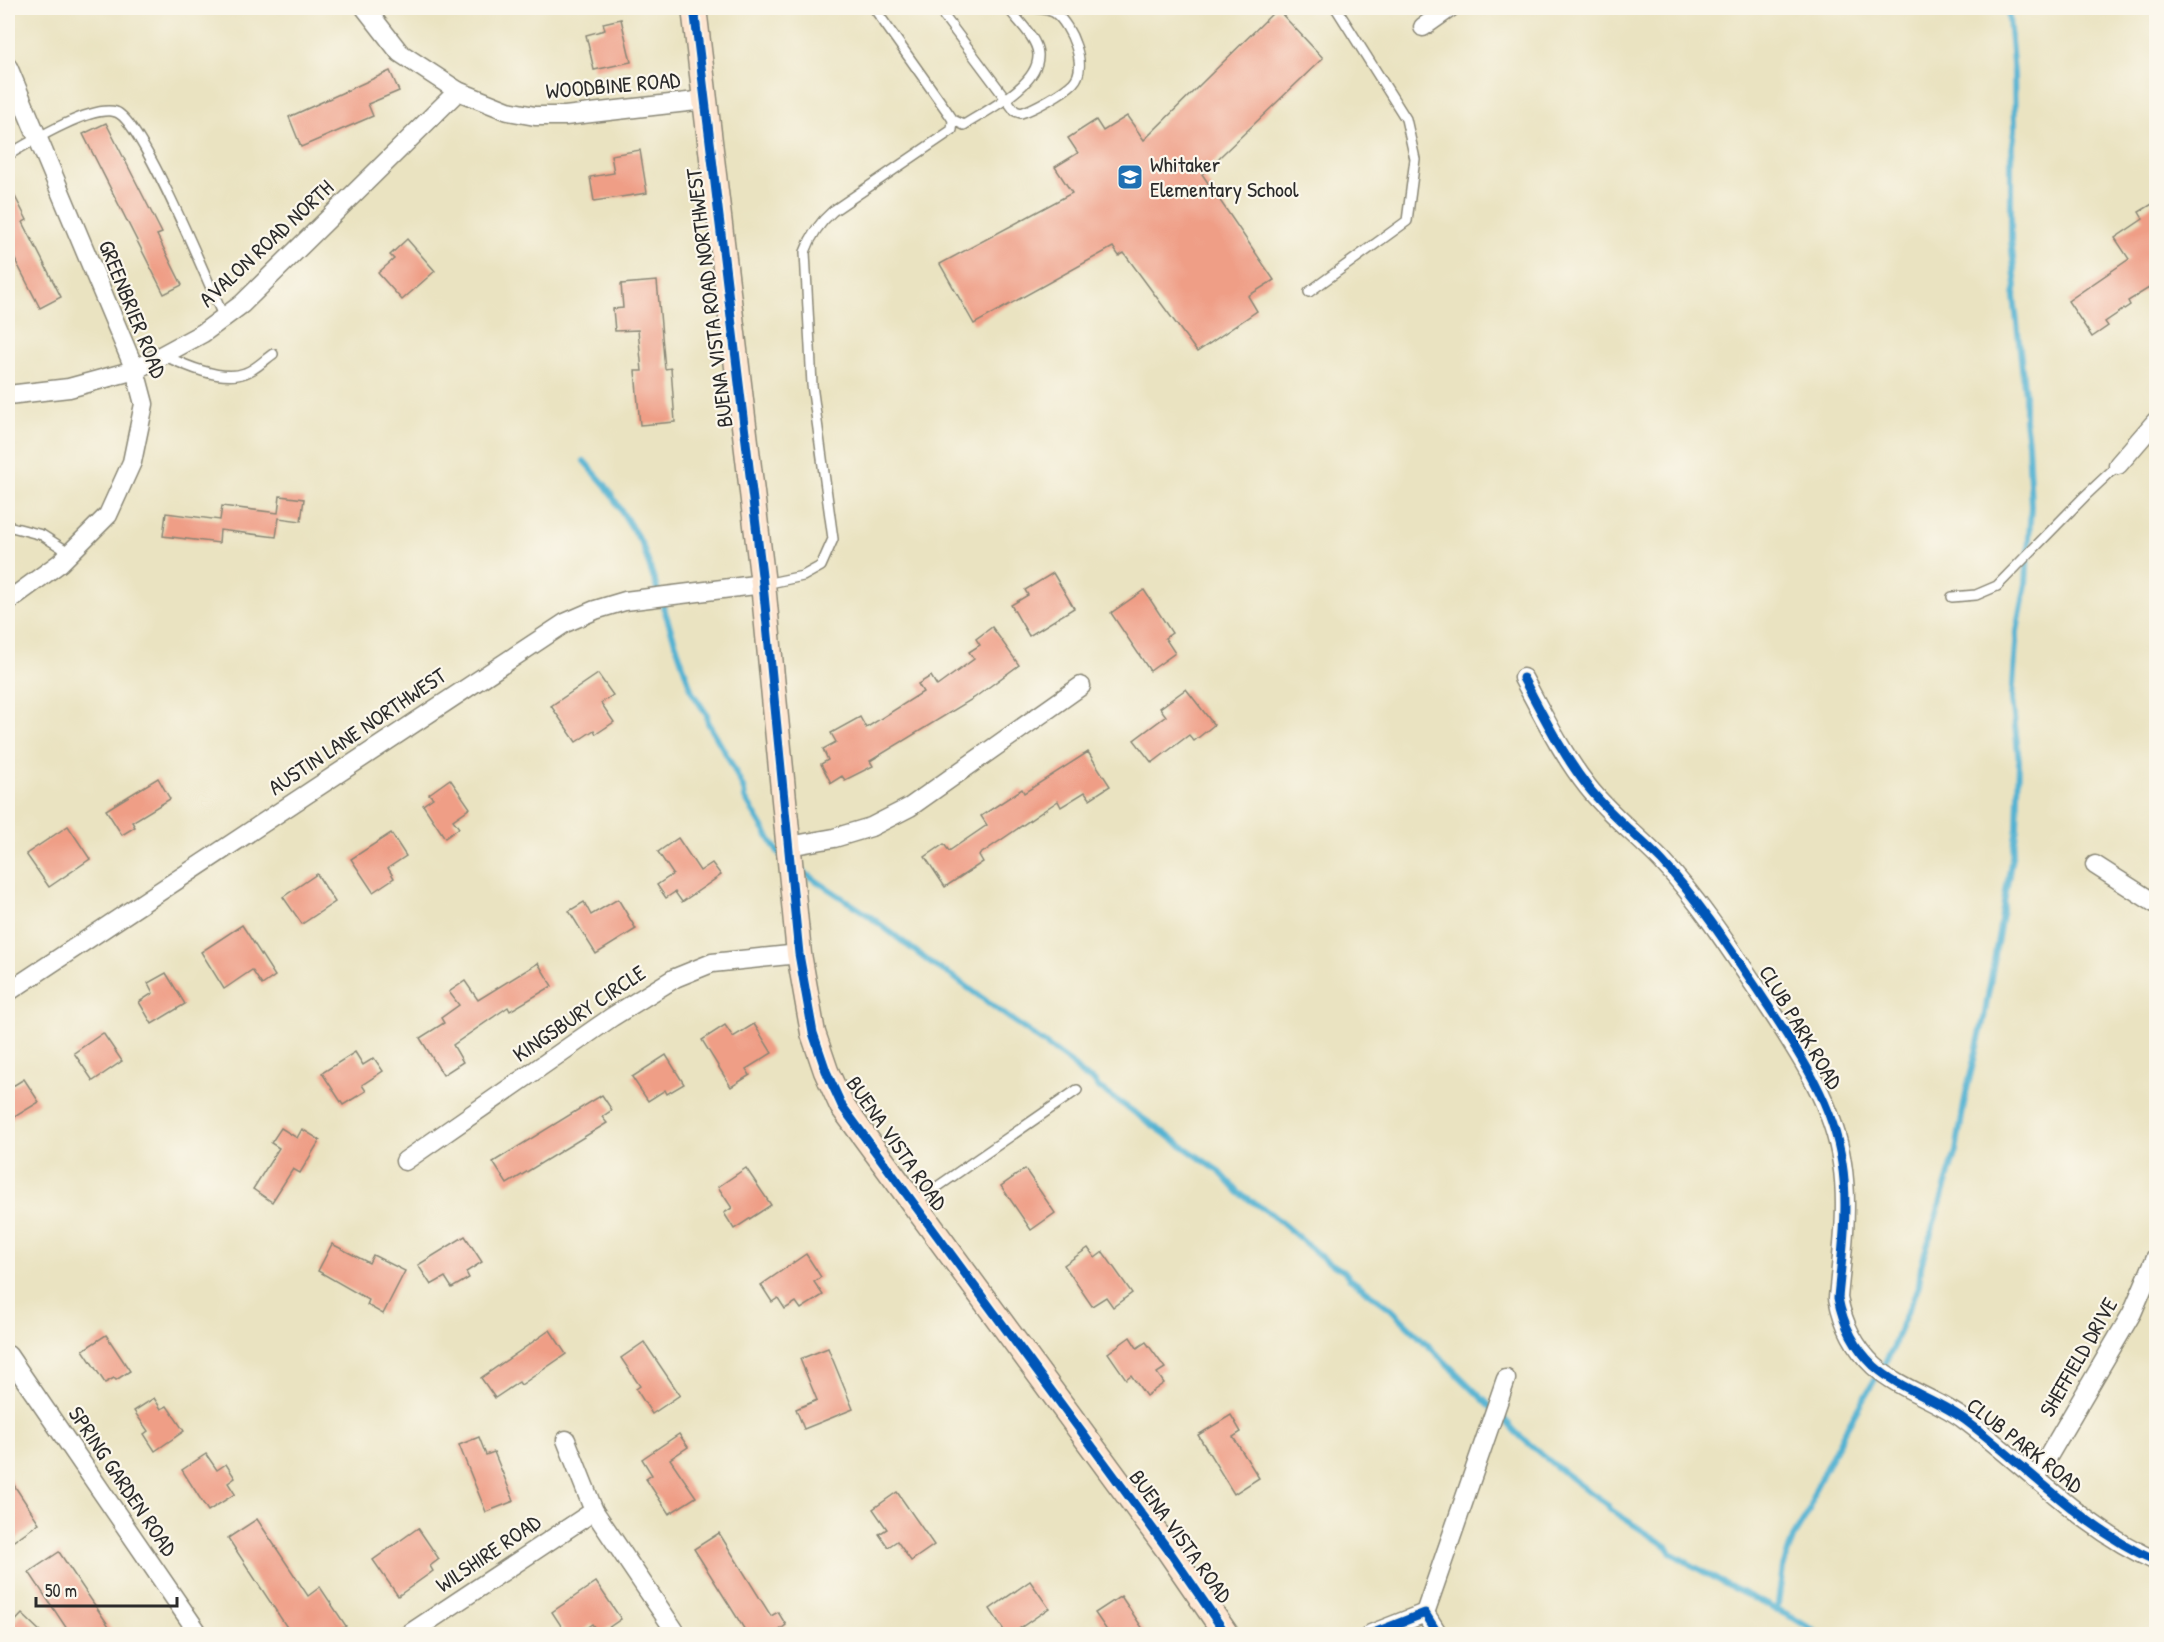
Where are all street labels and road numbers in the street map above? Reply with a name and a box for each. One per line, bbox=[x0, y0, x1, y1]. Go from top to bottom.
street label: WOODBINE ROAD bbox=[545, 64, 682, 106]
street label: BUENA VISTA ROAD NORTHWEST bbox=[678, 166, 740, 429]
street label: AVALON ROAD NORTH bbox=[192, 173, 340, 313]
street label: GREENBRIER ROAD bbox=[92, 236, 174, 383]
street label: AUSTIN LANE NORTHWEST bbox=[262, 660, 453, 802]
street label: KINGSBURY CIRCLE bbox=[507, 957, 652, 1069]
street label: CLUB PARK ROAD bbox=[1752, 959, 1850, 1095]
street label: BUENA VISTA ROAD bbox=[840, 1070, 955, 1217]
street label: SHEFFIELD DRIVE bbox=[2032, 1292, 2124, 1422]
street label: CLUB PARK ROAD bbox=[1961, 1390, 2090, 1500]
street label: SPRING GARDEN ROAD bbox=[62, 1400, 185, 1562]
street label: BUENA VISTA ROAD bbox=[1123, 1463, 1240, 1609]
street label: WILSHIRE ROAD bbox=[430, 1507, 547, 1599]

